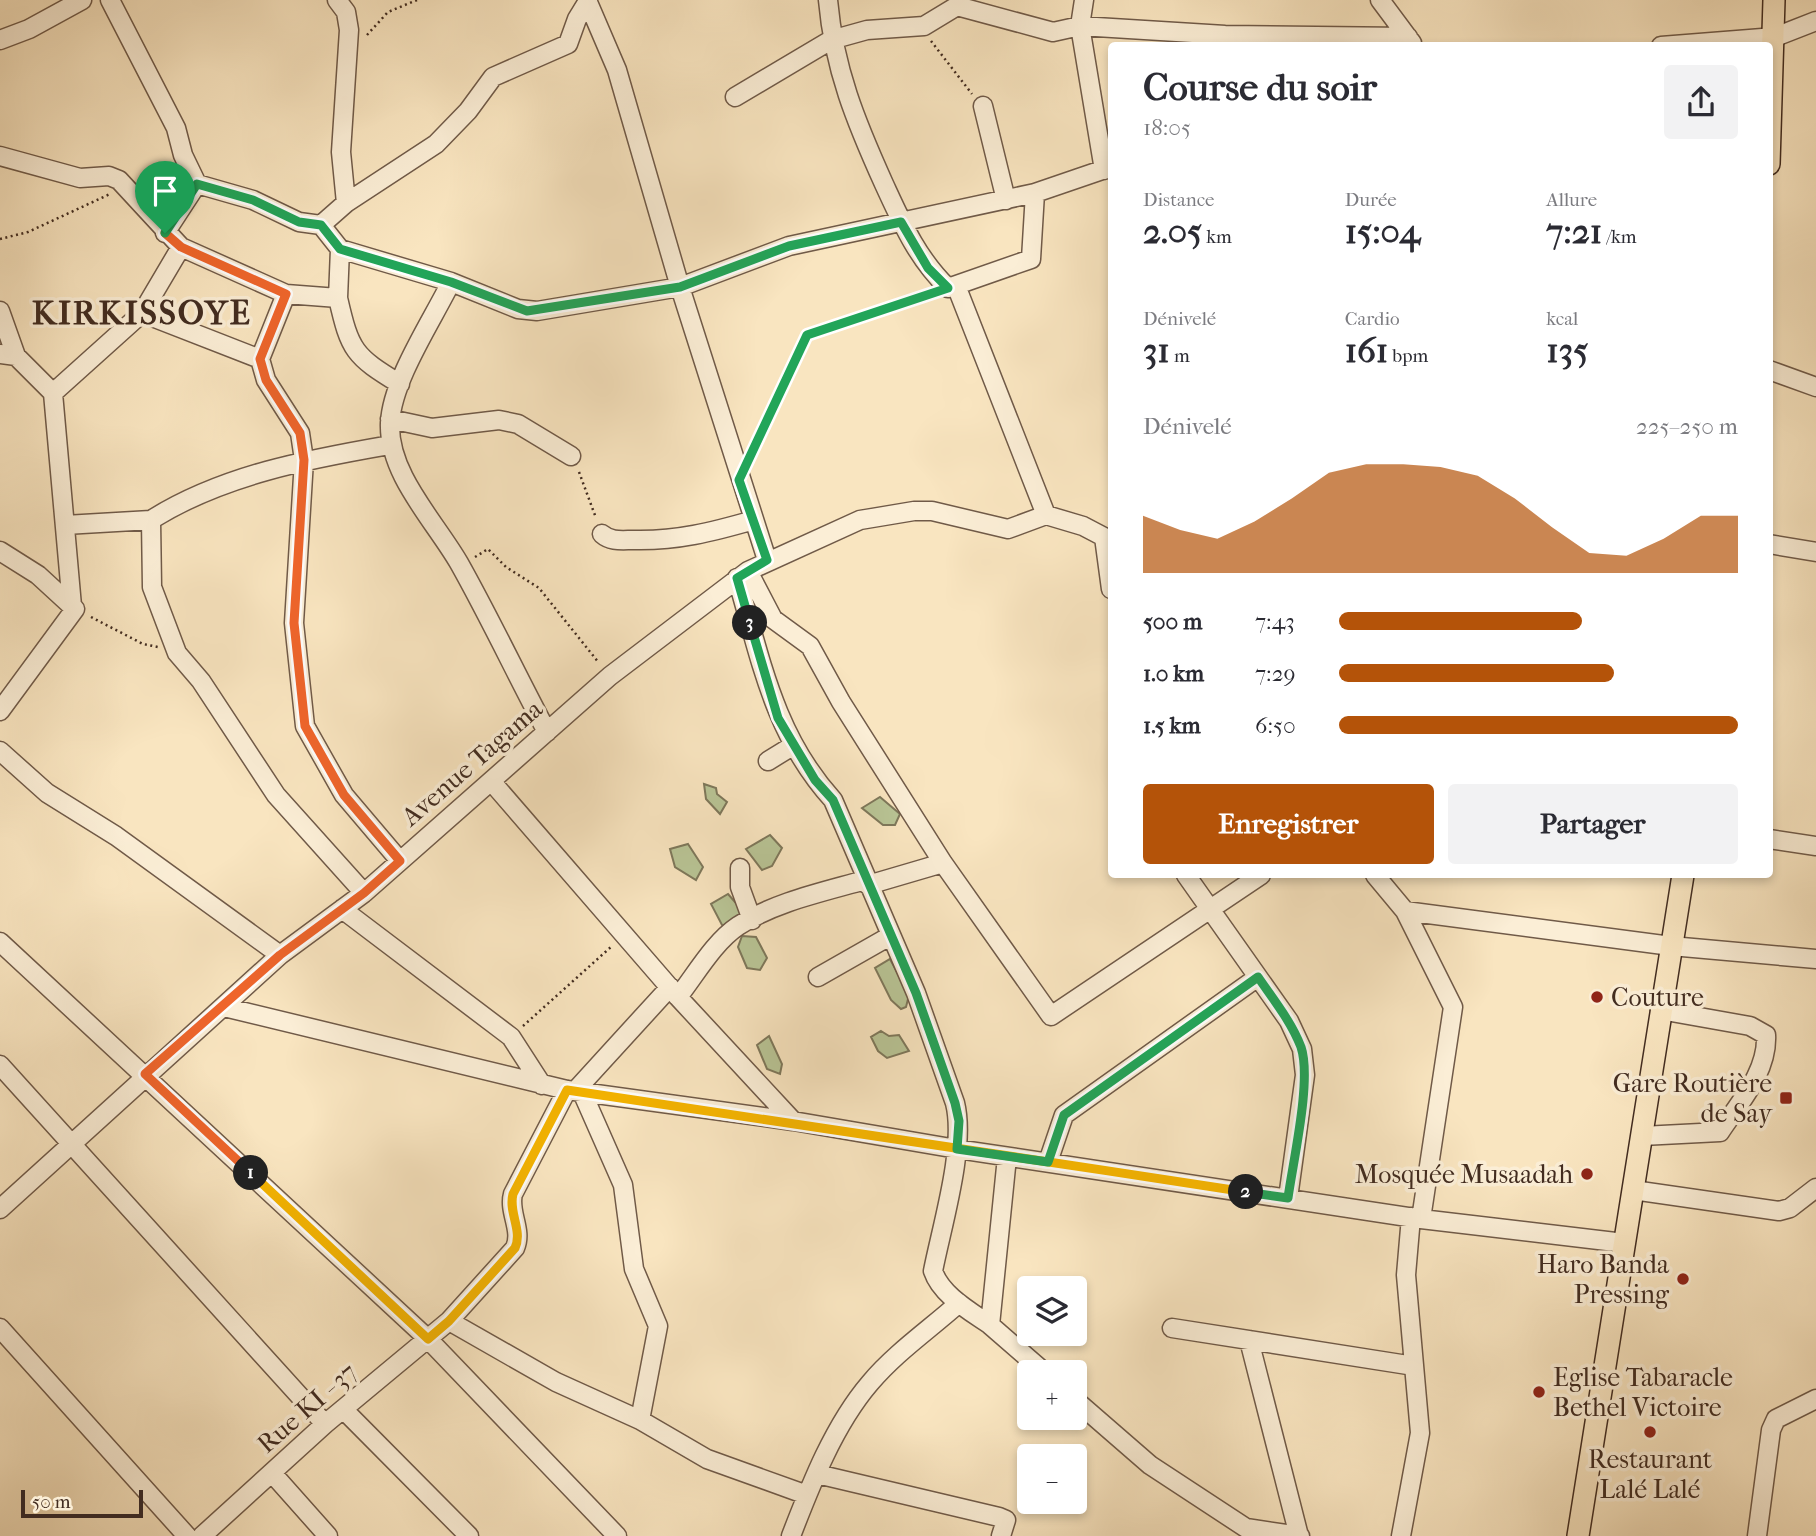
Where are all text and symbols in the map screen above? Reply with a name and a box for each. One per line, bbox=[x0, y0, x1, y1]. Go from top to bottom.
text: Course du soir bbox=[1143, 65, 1377, 110]
button: share bbox=[1664, 65, 1738, 139]
text: 18:05 bbox=[1143, 114, 1191, 141]
pin bbox=[135, 161, 195, 233]
icon: arrive bbox=[146, 172, 184, 210]
text: Distance bbox=[1143, 189, 1214, 211]
text: Durée bbox=[1345, 189, 1397, 211]
text: Allure bbox=[1546, 189, 1597, 211]
text: 2.05 bbox=[1143, 211, 1202, 252]
text: 15:04 bbox=[1345, 211, 1420, 252]
text: 7:21 bbox=[1546, 211, 1602, 252]
text: km bbox=[1202, 226, 1232, 248]
text: /km bbox=[1602, 226, 1636, 248]
district label: KIRKISSOYE bbox=[32, 294, 252, 333]
text: Dénivelé bbox=[1143, 308, 1216, 330]
text: Cardio bbox=[1345, 308, 1400, 330]
text: kcal bbox=[1546, 308, 1578, 330]
text: 31 bbox=[1143, 330, 1170, 371]
text: 161 bbox=[1345, 330, 1388, 371]
text: 135 bbox=[1546, 330, 1588, 371]
text: m bbox=[1170, 345, 1190, 367]
text: bpm bbox=[1388, 345, 1428, 367]
text: Dénivelé bbox=[1143, 413, 1232, 440]
text: 225–250 m bbox=[1636, 413, 1738, 440]
pin: 3 bbox=[732, 606, 768, 640]
text: 500 m bbox=[1143, 608, 1202, 635]
text: 7:43 bbox=[1255, 608, 1295, 635]
text: 3 bbox=[746, 611, 753, 633]
text: 1.0 km bbox=[1143, 660, 1204, 687]
text: 7:29 bbox=[1255, 660, 1296, 687]
street label: Avenue Tagama bbox=[395, 693, 549, 833]
text: 1.5 km bbox=[1143, 712, 1201, 739]
text: 6:50 bbox=[1255, 712, 1296, 739]
button: Enregistrer bbox=[1143, 784, 1434, 864]
button: Partager bbox=[1448, 784, 1738, 864]
place label: Couture bbox=[1611, 982, 1704, 1013]
marker: Couture bbox=[1589, 989, 1605, 1005]
place label: Gare Routière de Say bbox=[1613, 1068, 1773, 1129]
marker: Gare Routière de Say bbox=[1778, 1090, 1794, 1106]
pin: 1 bbox=[233, 1156, 268, 1190]
place label: Mosquée Musaadah bbox=[1355, 1159, 1573, 1190]
text: 1 bbox=[247, 1161, 254, 1183]
marker: Mosquée Musaadah bbox=[1579, 1166, 1595, 1182]
pin: 2 bbox=[1228, 1174, 1264, 1210]
text: 2 bbox=[1241, 1180, 1250, 1202]
place label: Haro Banda Pressing bbox=[1537, 1249, 1670, 1310]
marker: Haro Banda Pressing bbox=[1675, 1271, 1691, 1287]
map controls bbox=[1017, 1276, 1087, 1514]
button: layers bbox=[1017, 1276, 1087, 1346]
street label: Rue KI - 37 bbox=[251, 1356, 363, 1460]
button: + bbox=[1017, 1360, 1087, 1430]
place label: Eglise Tabaracle Bethel Victoire bbox=[1553, 1362, 1733, 1423]
marker: Eglise Tabaracle Bethel Victoire bbox=[1531, 1384, 1547, 1400]
marker: Restaurant Lalé Lalé bbox=[1642, 1424, 1658, 1440]
button: − bbox=[1017, 1444, 1087, 1514]
place label: Restaurant Lalé Lalé bbox=[1588, 1444, 1713, 1505]
scale bar bbox=[21, 1487, 144, 1519]
text: 50 m bbox=[32, 1491, 71, 1513]

